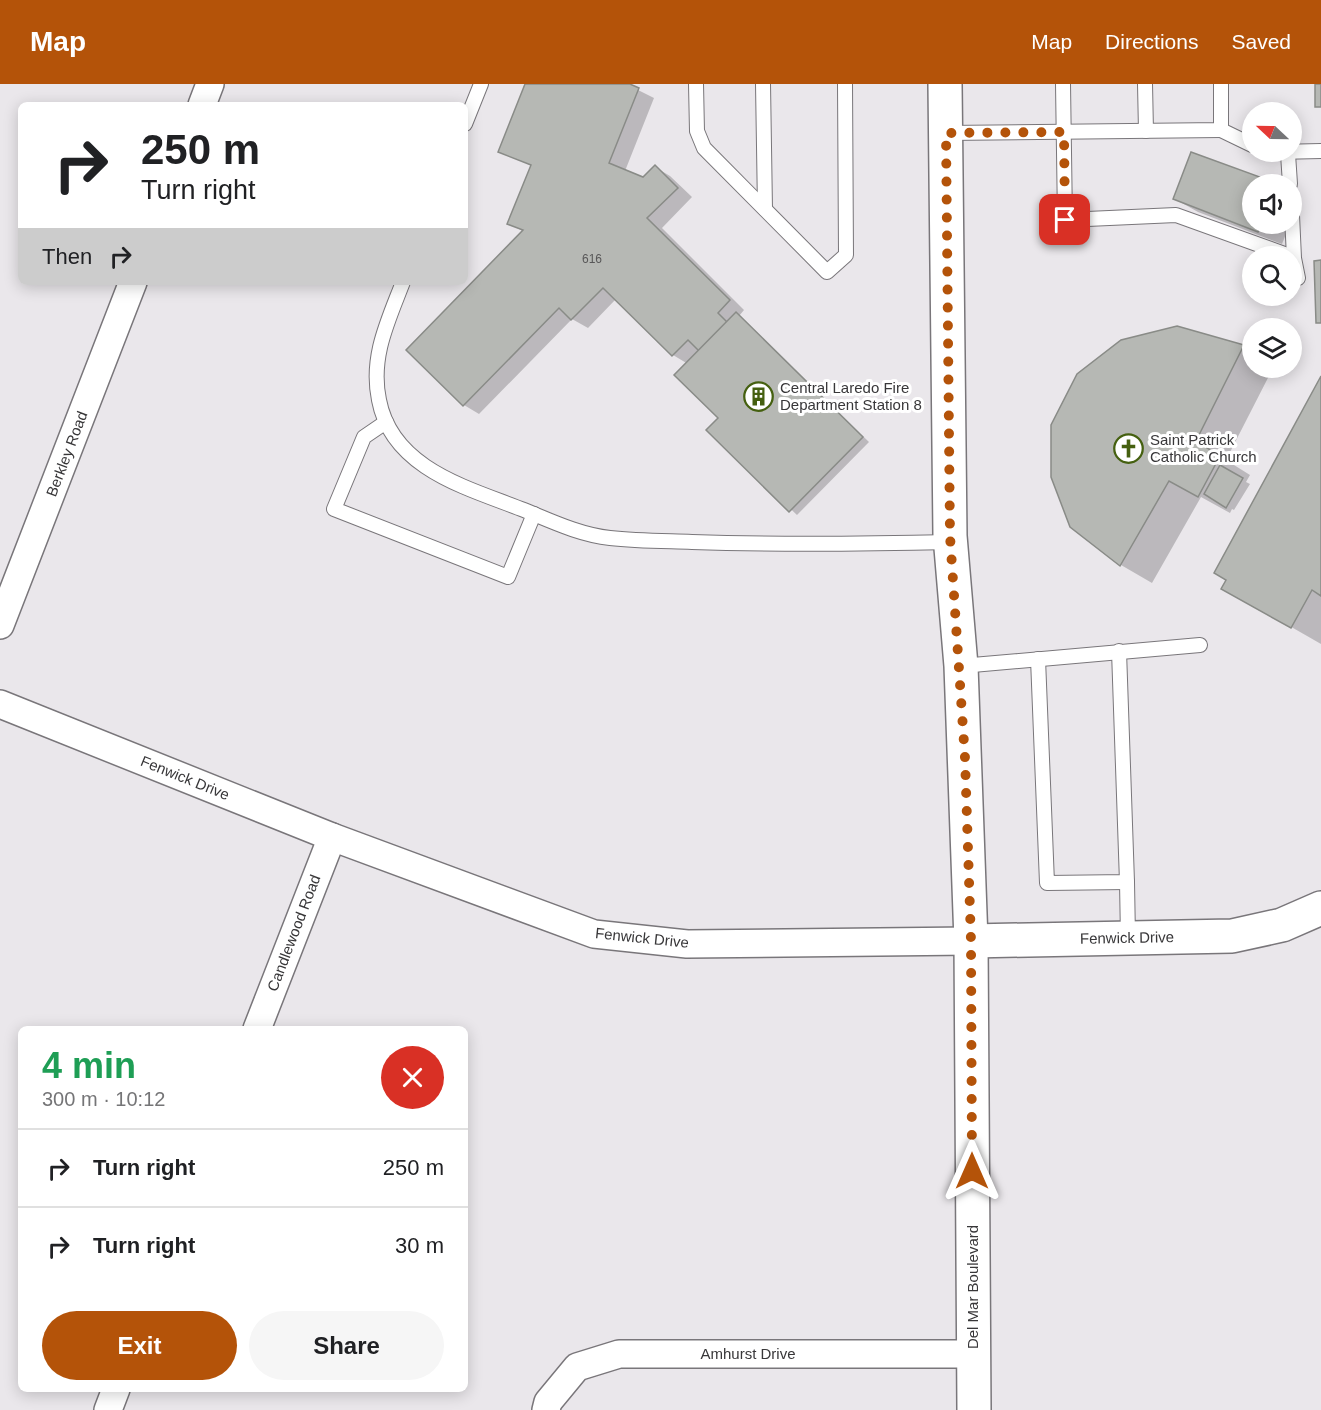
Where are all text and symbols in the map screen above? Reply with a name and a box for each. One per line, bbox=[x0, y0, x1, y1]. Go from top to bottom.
text: Map bbox=[30, 26, 86, 57]
text: Map bbox=[1031, 30, 1072, 53]
text: Directions bbox=[1105, 30, 1198, 53]
text: Saved bbox=[1231, 30, 1291, 53]
north arrow bbox=[1242, 102, 1302, 162]
map controls bbox=[1242, 102, 1302, 378]
icon: right bbox=[42, 126, 120, 204]
text: 250 m bbox=[141, 126, 260, 173]
button: sound bbox=[1242, 174, 1302, 234]
text: Turn right bbox=[141, 175, 256, 205]
pin bbox=[1039, 194, 1090, 245]
icon: arrive bbox=[1048, 203, 1081, 236]
icon: right bbox=[104, 240, 137, 273]
text: Then bbox=[42, 244, 92, 269]
button: search bbox=[1242, 246, 1302, 306]
house number: 616 bbox=[582, 252, 602, 266]
button: layers bbox=[1242, 318, 1302, 378]
place label: Central Laredo Fire Department Station 8 bbox=[780, 379, 922, 413]
building icon: Central Laredo Fire Department Station 8 bbox=[743, 381, 775, 413]
street label: Berkley Road bbox=[42, 409, 91, 499]
place label: Saint Patrick Catholic Church bbox=[1150, 431, 1257, 465]
church icon: Saint Patrick Catholic Church bbox=[1113, 433, 1145, 465]
street label: Fenwick Drive bbox=[138, 752, 232, 803]
street label: Candlewood Road bbox=[263, 872, 324, 993]
street label: Fenwick Drive bbox=[594, 924, 690, 951]
street label: Fenwick Drive bbox=[1080, 928, 1174, 947]
text: 4 min bbox=[42, 1045, 136, 1086]
button: close bbox=[381, 1046, 444, 1109]
text: 300 m · 10:12 bbox=[42, 1088, 165, 1110]
position arrow bbox=[940, 1139, 1004, 1203]
icon: right bbox=[42, 1152, 75, 1185]
text: Turn right bbox=[93, 1155, 195, 1180]
text: 250 m bbox=[383, 1155, 444, 1180]
street label: Del Mar Boulevard bbox=[964, 1225, 981, 1349]
icon: right bbox=[42, 1230, 75, 1263]
text: Turn right bbox=[93, 1233, 195, 1258]
text: 30 m bbox=[395, 1233, 444, 1258]
button: Exit bbox=[42, 1311, 237, 1380]
button: Share bbox=[249, 1311, 444, 1380]
street label: Amhurst Drive bbox=[700, 1345, 796, 1362]

